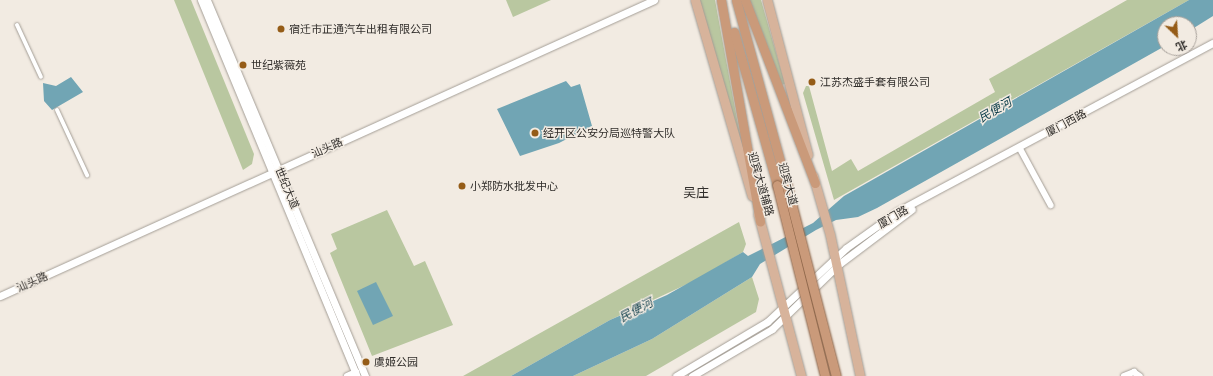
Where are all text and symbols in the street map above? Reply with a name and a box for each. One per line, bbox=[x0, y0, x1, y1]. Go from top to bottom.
north arrow bbox=[1157, 16, 1197, 56]
place label: 宿迁市正通汽车出租有限公司 bbox=[289, 22, 432, 36]
marker: 宿迁市正通汽车出租有限公司 bbox=[276, 24, 286, 34]
text: 北 bbox=[1174, 37, 1190, 55]
place label: 世纪紫薇苑 bbox=[251, 58, 306, 72]
marker: 世纪紫薇苑 bbox=[238, 60, 248, 70]
place label: 江苏杰盛手套有限公司 bbox=[820, 75, 930, 89]
marker: 江苏杰盛手套有限公司 bbox=[807, 77, 817, 87]
water label: 民便河 bbox=[976, 95, 1014, 125]
street label: 厦门西路 bbox=[1043, 107, 1089, 139]
place label: 经开区公安分局巡特警大队 bbox=[543, 126, 675, 140]
marker: 经开区公安分局巡特警大队 bbox=[530, 128, 540, 138]
street label: 汕头路 bbox=[309, 135, 345, 161]
street label: 迎宾大道辅路 bbox=[746, 150, 776, 218]
street label: 迎宾大道 bbox=[776, 161, 800, 207]
street label: 世纪大道 bbox=[272, 165, 302, 211]
place label: 小郑防水批发中心 bbox=[470, 179, 558, 193]
marker: 小郑防水批发中心 bbox=[457, 181, 467, 191]
district label: 吴庄 bbox=[683, 184, 709, 200]
street label: 厦门路 bbox=[875, 203, 911, 231]
street label: 汕头路 bbox=[14, 269, 50, 295]
water label: 民便河 bbox=[617, 295, 655, 325]
place label: 虞姬公园 bbox=[374, 355, 418, 369]
marker: 虞姬公园 bbox=[361, 357, 371, 367]

